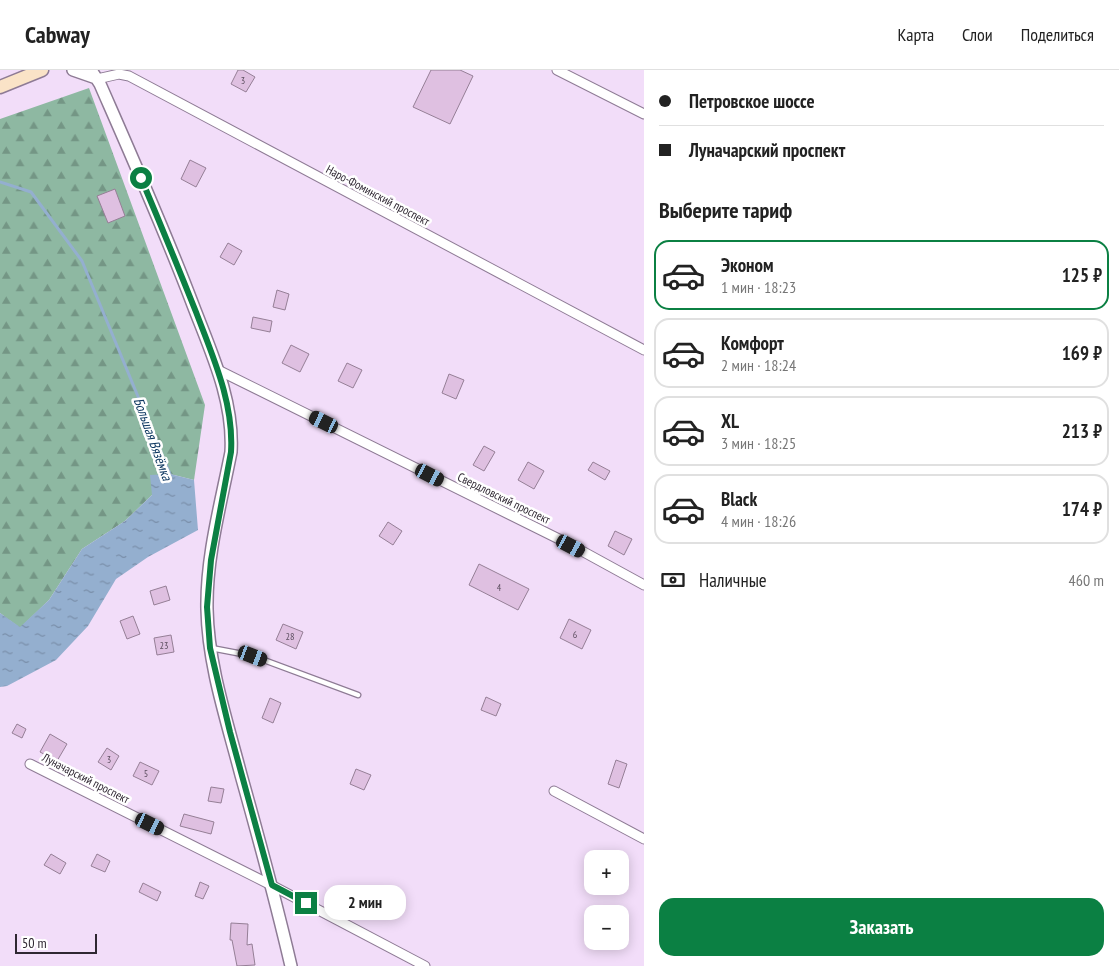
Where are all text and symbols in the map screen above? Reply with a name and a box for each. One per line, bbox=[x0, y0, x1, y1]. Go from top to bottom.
text: Cabway bbox=[25, 19, 90, 50]
text: Карта bbox=[897, 23, 934, 46]
text: Слои bbox=[962, 23, 993, 46]
text: Поделиться bbox=[1021, 23, 1094, 46]
house number: 3 bbox=[241, 74, 245, 87]
text: Петровское шоссе bbox=[689, 89, 815, 113]
text: Луначарский проспект bbox=[689, 138, 845, 162]
street label: Наро-Фоминский проспект bbox=[324, 161, 432, 229]
route start bbox=[130, 167, 152, 189]
text: Выберите тариф bbox=[659, 196, 792, 224]
icon: car bbox=[661, 253, 706, 298]
text: Эконом bbox=[721, 253, 774, 277]
text: 125 ₽ bbox=[1062, 263, 1102, 287]
text: 1 мин · 18:23 bbox=[721, 277, 796, 297]
icon: car bbox=[661, 331, 706, 376]
text: Комфорт bbox=[721, 331, 784, 355]
text: 169 ₽ bbox=[1062, 341, 1102, 365]
text: 2 мин · 18:24 bbox=[721, 355, 796, 375]
water label: Большая Вязёмка bbox=[130, 395, 177, 484]
car bbox=[307, 409, 340, 435]
icon: car bbox=[661, 409, 706, 454]
text: XL bbox=[721, 409, 739, 433]
text: 213 ₽ bbox=[1062, 419, 1102, 443]
text: 3 мин · 18:25 bbox=[721, 433, 796, 453]
car bbox=[413, 462, 446, 488]
street label: Свердловский проспект bbox=[455, 469, 553, 527]
icon: car bbox=[661, 487, 706, 532]
text: Black bbox=[721, 487, 757, 511]
text: 174 ₽ bbox=[1062, 497, 1102, 521]
text: 4 мин · 18:26 bbox=[721, 511, 796, 531]
car bbox=[554, 532, 587, 560]
icon: cash bbox=[659, 566, 687, 594]
text: Наличные bbox=[699, 568, 767, 592]
text: 460 m bbox=[1069, 570, 1104, 590]
house number: 4 bbox=[497, 581, 502, 594]
house number: 6 bbox=[573, 628, 578, 641]
house number: 28 bbox=[286, 630, 295, 643]
house number: 23 bbox=[160, 639, 169, 652]
car bbox=[236, 644, 269, 668]
street label: Луначарский проспект bbox=[39, 749, 132, 806]
house number: 3 bbox=[107, 753, 111, 766]
house number: 5 bbox=[144, 767, 148, 780]
car bbox=[133, 811, 166, 837]
map controls bbox=[584, 850, 629, 950]
button: + bbox=[584, 850, 629, 895]
callout: 2 мин bbox=[324, 886, 406, 920]
route end bbox=[295, 892, 317, 914]
text: 2 мин bbox=[348, 892, 382, 912]
button: Заказать bbox=[659, 898, 1104, 956]
button: − bbox=[584, 905, 629, 950]
scale bar bbox=[15, 931, 98, 954]
text: 50 m bbox=[22, 934, 47, 952]

